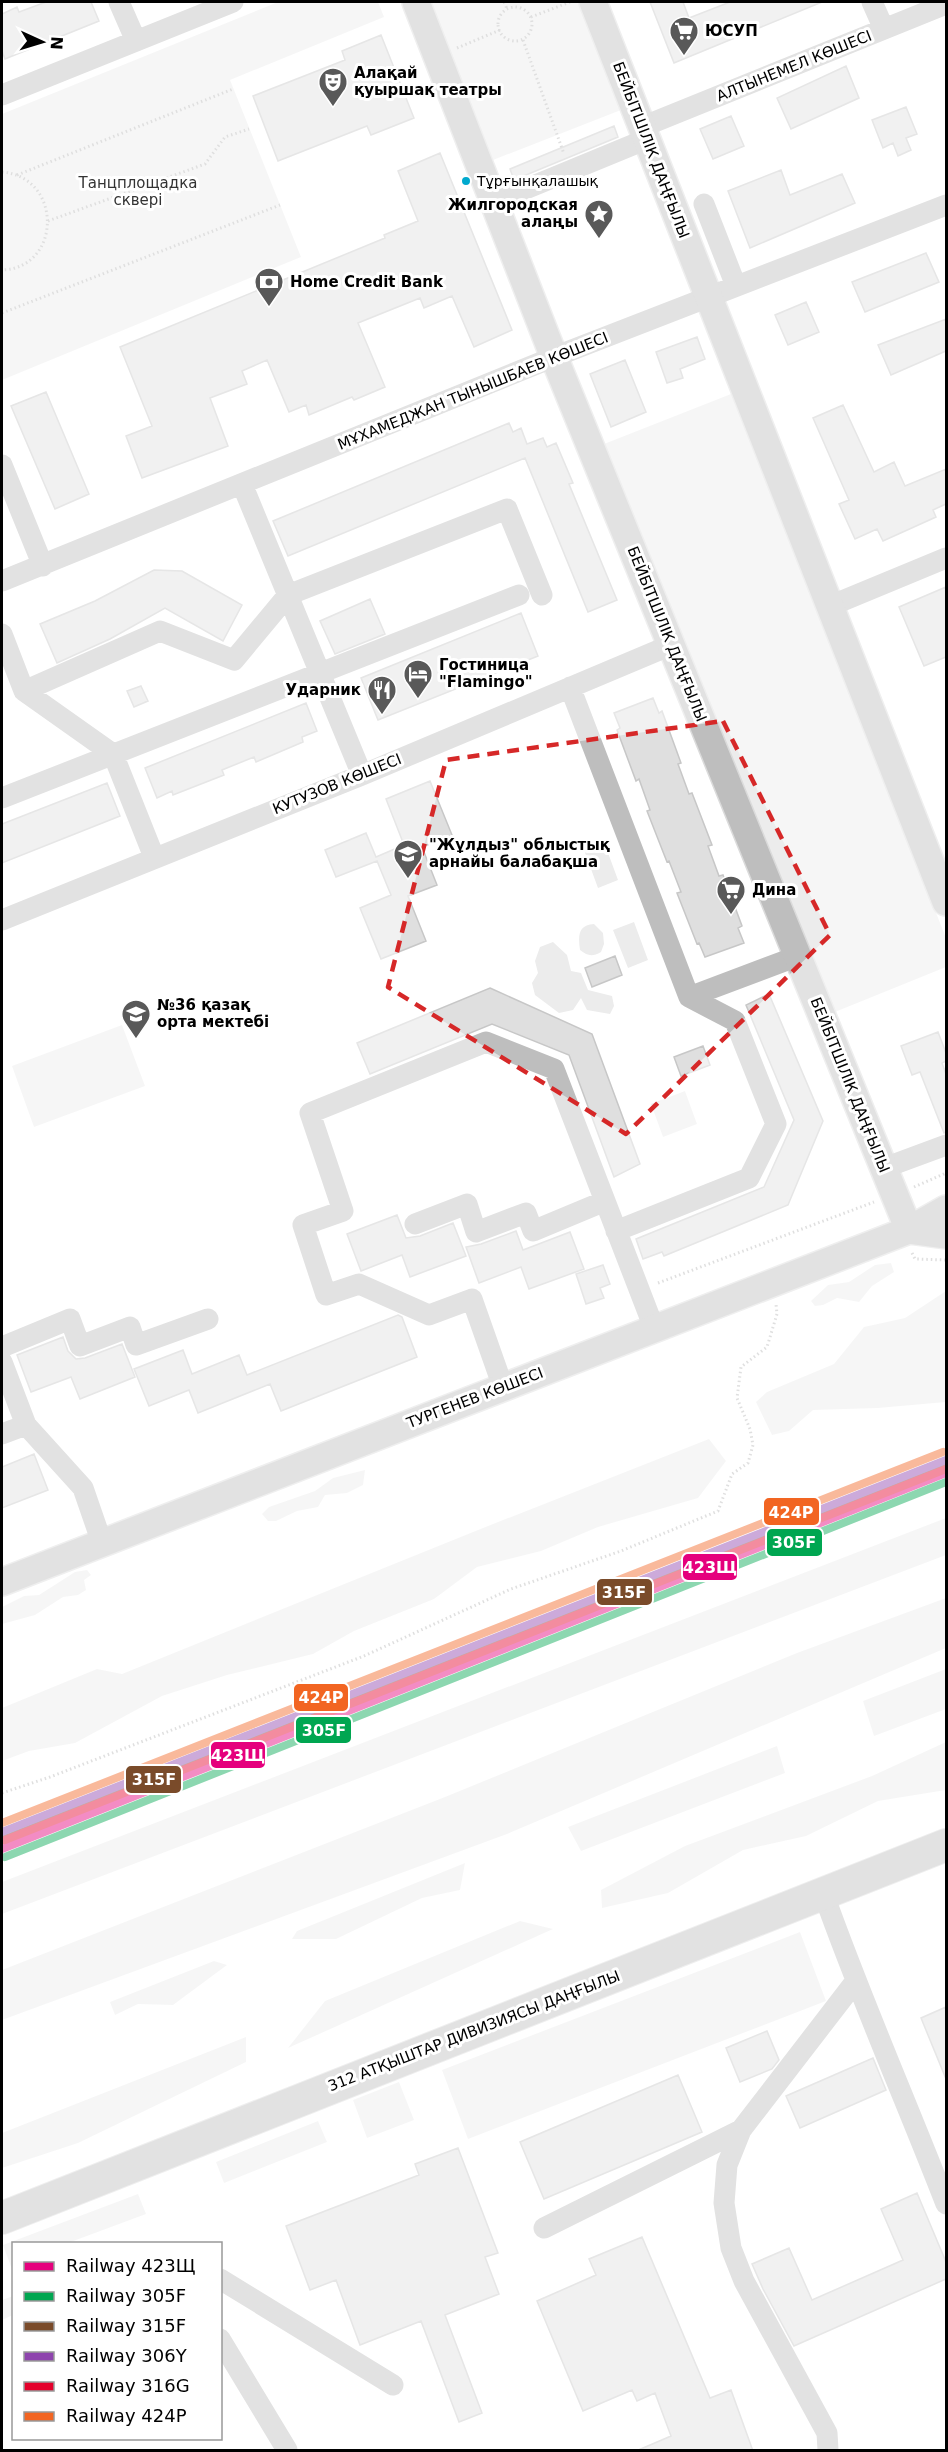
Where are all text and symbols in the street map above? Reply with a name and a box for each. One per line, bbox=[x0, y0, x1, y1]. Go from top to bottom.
north arrow bbox=[12, 12, 72, 72]
supermarket icon: ЮСУП bbox=[668, 15, 700, 57]
place label: ЮСУП bbox=[705, 22, 758, 40]
street label: АЛТЫНЕМЕЛ КӨШЕСІ bbox=[714, 27, 874, 105]
text: N bbox=[47, 36, 66, 50]
street label: БЕЙБІТШІЛІК ДАҢҒЫЛЫ bbox=[609, 59, 694, 241]
place label: Алақай қуыршақ театры bbox=[354, 64, 502, 99]
theatre icon: Алақай қуыршақ театры bbox=[317, 66, 349, 108]
place label: Тұрғынқалашық bbox=[476, 173, 599, 189]
park label: Танцплощадка сквері bbox=[78, 174, 197, 209]
marker: Тұрғынқалашық bbox=[460, 175, 472, 187]
place label: Жилгородская алаңы bbox=[448, 196, 578, 231]
place icon: Жилгородская алаңы bbox=[583, 198, 615, 240]
bank icon: Home Credit Bank bbox=[253, 266, 285, 308]
place label: Home Credit Bank bbox=[290, 273, 444, 291]
street label: МҰХАМЕДЖАН ТЫНЫШБАЕВ КӨШЕСІ bbox=[335, 328, 611, 454]
street label: БЕЙБІТШІЛІК ДАҢҒЫЛЫ bbox=[624, 543, 711, 724]
place label: Гостиница "Flamingo" bbox=[439, 656, 533, 691]
hotel icon: Гостиница "Flamingo" bbox=[402, 658, 434, 700]
restaurant icon: Ударник bbox=[366, 674, 398, 716]
place label: Ударник bbox=[285, 681, 361, 699]
street label: КУТУЗОВ КӨШЕСІ bbox=[270, 750, 404, 818]
place label: "Жұлдыз" облыстық арнайы балабақша bbox=[429, 836, 610, 871]
school or university icon: "Жұлдыз" облыстық арнайы балабақша bbox=[392, 838, 424, 880]
supermarket icon: Дина bbox=[715, 874, 747, 916]
place label: Дина bbox=[752, 881, 796, 899]
street label: БЕЙБІТШІЛІК ДАҢҒЫЛЫ bbox=[807, 994, 894, 1175]
place label: №36 қазақ орта мектебі bbox=[157, 996, 269, 1031]
school or university icon: №36 қазақ орта мектебі bbox=[120, 998, 152, 1040]
street label: ТУРГЕНЕВ КӨШЕСІ bbox=[403, 1364, 546, 1433]
line badge: 424Р bbox=[763, 1497, 820, 1526]
text: 424Р bbox=[768, 1503, 814, 1522]
line badge: 305F bbox=[766, 1528, 823, 1557]
text: 305F bbox=[772, 1533, 816, 1552]
line badge: 423Щ bbox=[682, 1553, 738, 1581]
text: 423Щ bbox=[683, 1558, 737, 1577]
line badge: 315F bbox=[596, 1578, 653, 1606]
text: 315F bbox=[602, 1583, 646, 1602]
line badge: 424Р bbox=[293, 1683, 349, 1712]
text: 424Р bbox=[298, 1688, 344, 1707]
line badge: 305F bbox=[295, 1716, 352, 1744]
text: 305F bbox=[302, 1721, 346, 1740]
line badge: 423Щ bbox=[210, 1741, 266, 1769]
text: 423Щ bbox=[211, 1746, 265, 1765]
line badge: 315F bbox=[125, 1765, 182, 1794]
text: 315F bbox=[132, 1770, 176, 1789]
street label: 312 АТҚЫШТАР ДИВИЗИЯСЫ ДАҢҒЫЛЫ bbox=[325, 1967, 623, 2095]
legend bbox=[12, 2242, 222, 2440]
text: Railway 423Щ bbox=[66, 2255, 195, 2276]
text: Railway 305F bbox=[66, 2285, 186, 2306]
text: Railway 315F bbox=[66, 2315, 186, 2336]
text: Railway 306Y bbox=[66, 2345, 188, 2366]
text: Railway 316G bbox=[66, 2375, 190, 2396]
text: Railway 424Р bbox=[66, 2405, 187, 2426]

